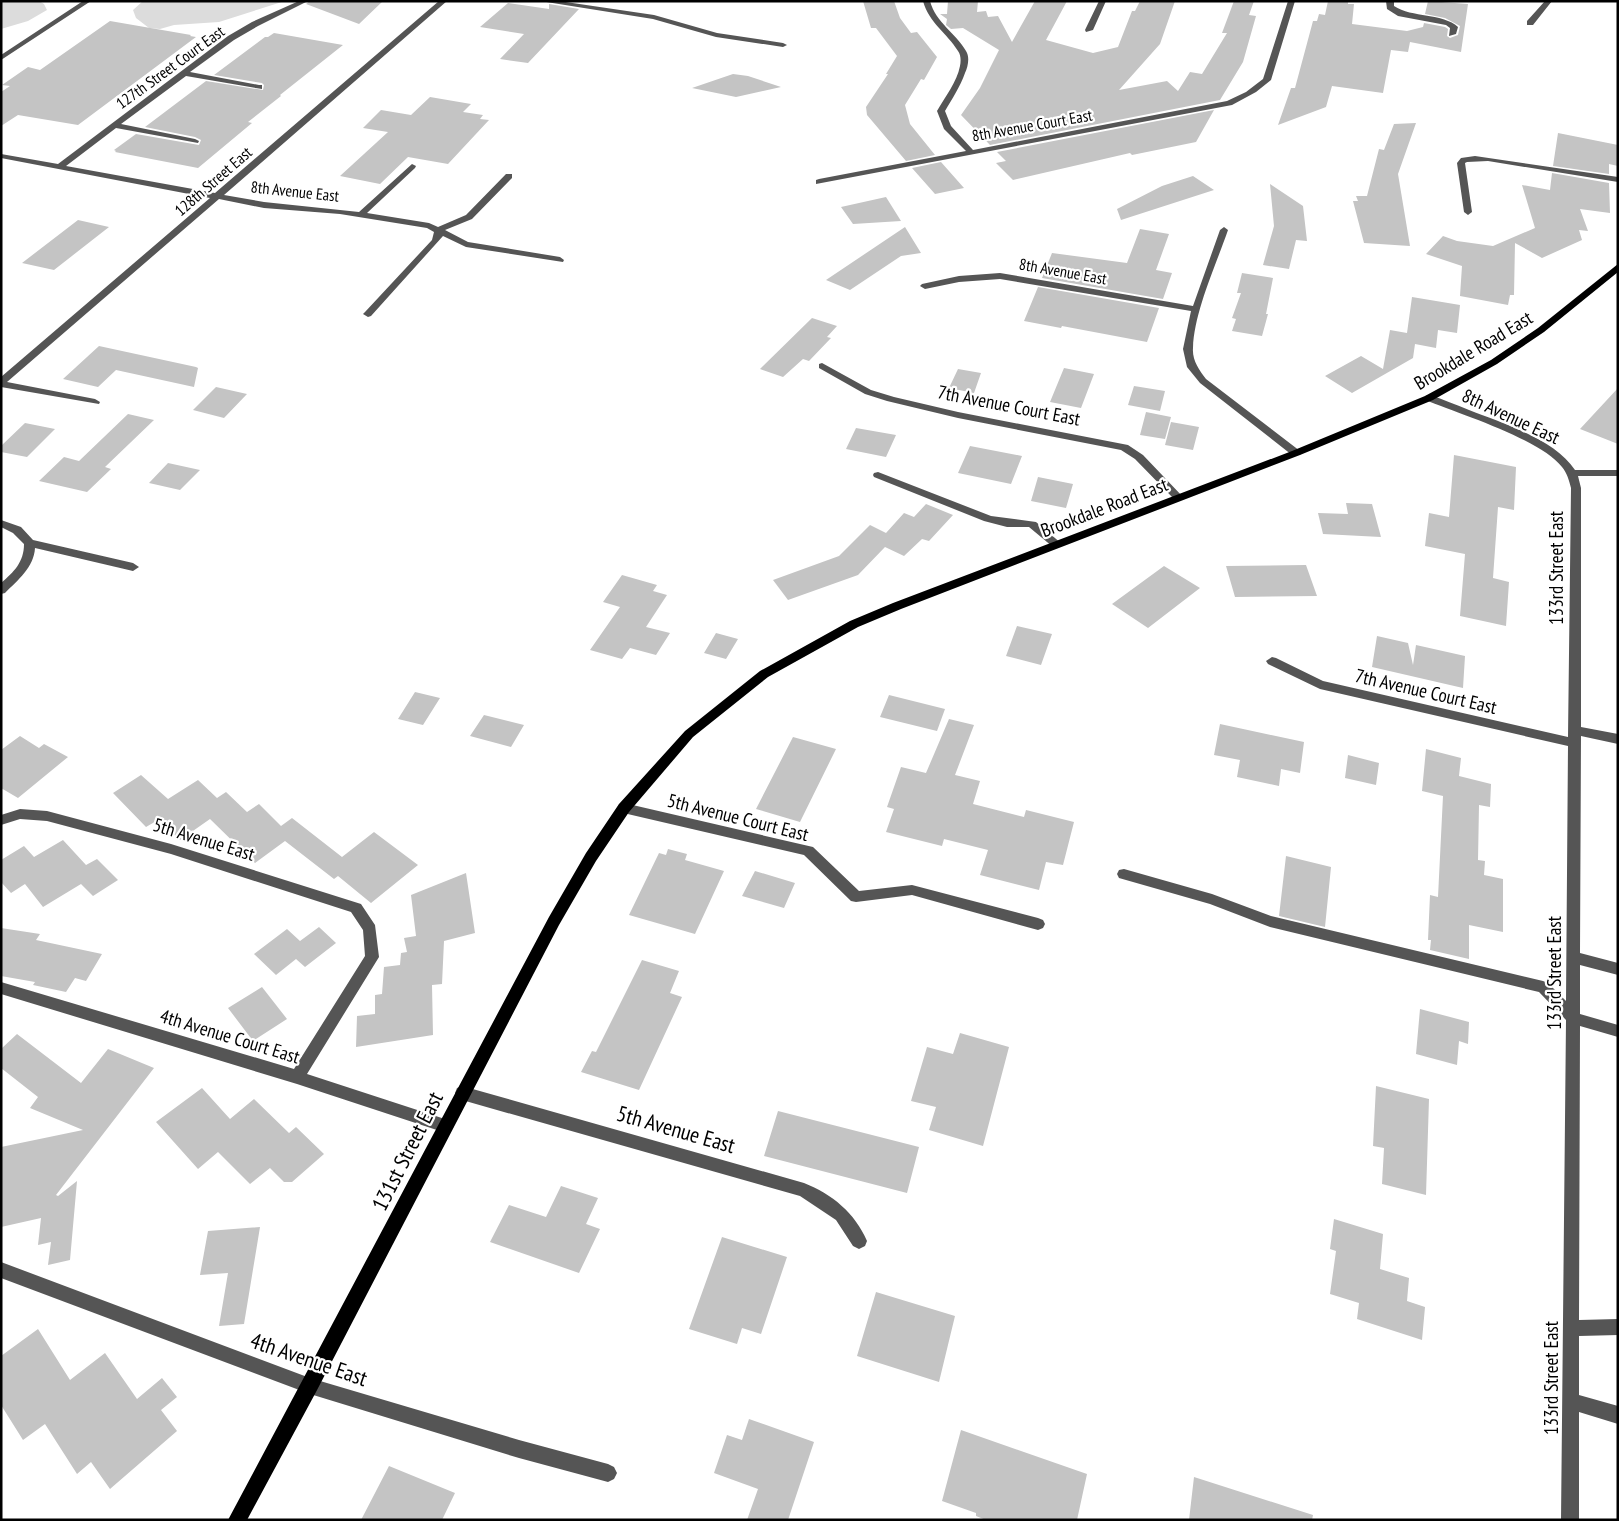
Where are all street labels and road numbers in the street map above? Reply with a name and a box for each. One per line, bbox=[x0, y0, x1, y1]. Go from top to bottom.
street label: 127th Street Court East bbox=[112, 21, 229, 113]
street label: 8th Avenue Court East bbox=[970, 104, 1094, 145]
street label: 128th Street East bbox=[170, 142, 256, 220]
street label: 8th Avenue East bbox=[250, 176, 341, 206]
street label: 8th Avenue East bbox=[1018, 253, 1109, 289]
street label: Brookdale Road East bbox=[1409, 305, 1537, 395]
street label: 7th Avenue Court East bbox=[936, 379, 1083, 431]
street label: 8th Avenue East bbox=[1458, 383, 1564, 449]
street label: Brookdale Road East bbox=[1037, 472, 1172, 542]
street label: 133rd Street East bbox=[1544, 510, 1568, 625]
street label: 7th Avenue Court East bbox=[1353, 663, 1500, 719]
street label: 5th Avenue Court East bbox=[665, 788, 812, 846]
street label: 5th Avenue East bbox=[150, 812, 259, 866]
street label: 133rd Street East bbox=[1542, 915, 1566, 1030]
street label: 4th Avenue Court East bbox=[157, 1003, 303, 1069]
street label: 131st Street East bbox=[365, 1087, 449, 1215]
street label: 5th Avenue East bbox=[614, 1099, 738, 1159]
street label: 133rd Street East bbox=[1539, 1320, 1563, 1435]
street label: 4th Avenue East bbox=[247, 1326, 371, 1392]

